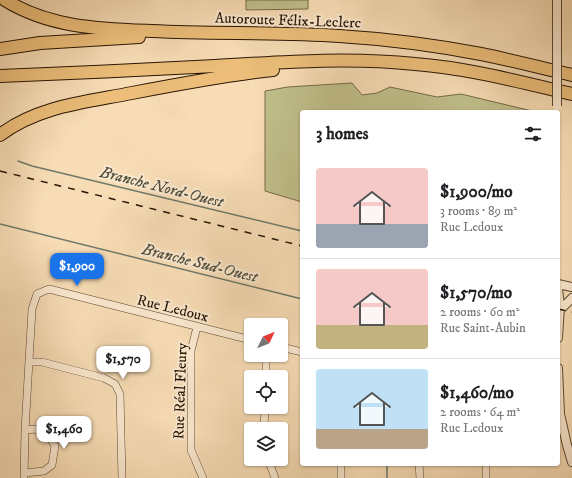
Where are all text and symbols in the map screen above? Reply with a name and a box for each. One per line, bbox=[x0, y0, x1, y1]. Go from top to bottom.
street label: Autoroute Félix-Leclerc bbox=[215, 8, 362, 33]
text: 3 homes bbox=[316, 123, 369, 145]
icon: filters bbox=[522, 123, 544, 145]
water label: Branche Nord-Ouest bbox=[97, 162, 227, 212]
text: $1,900/mo bbox=[440, 181, 512, 203]
icon: home bbox=[348, 184, 396, 232]
text: 3 rooms · 89 m² bbox=[440, 203, 517, 219]
text: Rue Ledoux bbox=[440, 219, 503, 235]
water label: Branche Sud-Ouest bbox=[139, 239, 261, 287]
pin: $1,900 bbox=[44, 253, 110, 287]
text: $1,900 bbox=[59, 258, 95, 274]
text: $1,570/mo bbox=[440, 282, 512, 304]
icon: home bbox=[348, 285, 396, 333]
street label: Rue Ledoux bbox=[135, 290, 211, 327]
text: 2 rooms · 60 m² bbox=[440, 304, 520, 320]
north arrow bbox=[244, 318, 288, 362]
map controls bbox=[244, 318, 288, 466]
text: Rue Saint-Aubin bbox=[440, 320, 526, 336]
street label: Rue Réal Fleury bbox=[169, 342, 192, 440]
pin: $1,570 bbox=[90, 346, 156, 380]
text: $1,570 bbox=[105, 351, 141, 367]
button: locate bbox=[244, 370, 288, 414]
text: $1,460/mo bbox=[440, 382, 514, 404]
icon: home bbox=[348, 385, 396, 433]
text: 2 rooms · 64 m² bbox=[440, 404, 520, 420]
pin: $1,460 bbox=[31, 416, 97, 450]
text: Rue Ledoux bbox=[440, 420, 503, 436]
text: $1,460 bbox=[46, 421, 82, 437]
button: layers bbox=[244, 422, 288, 466]

